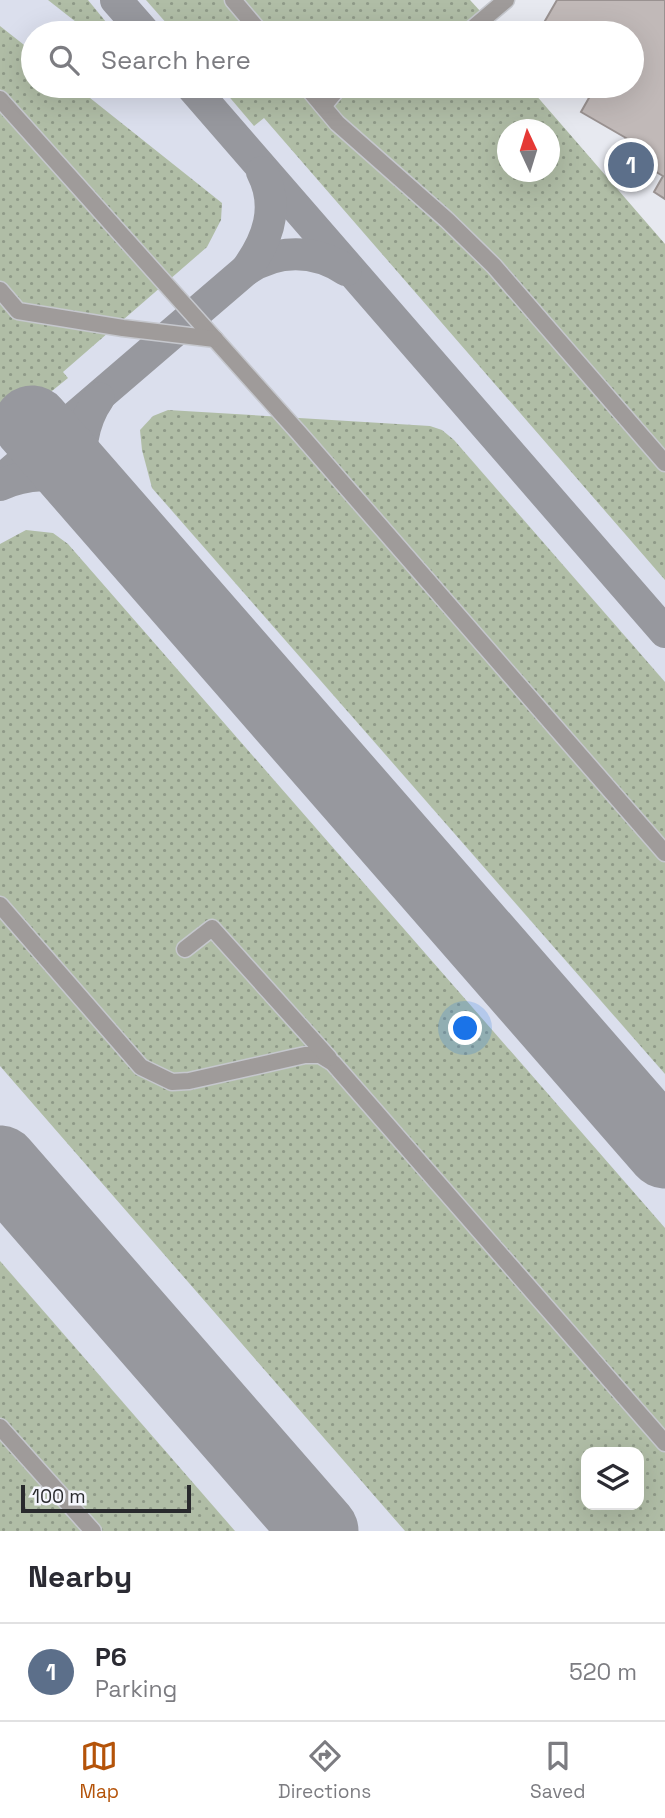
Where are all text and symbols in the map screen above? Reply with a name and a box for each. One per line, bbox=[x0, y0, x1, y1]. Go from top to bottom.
search box bbox=[21, 21, 644, 98]
icon: search bbox=[45, 41, 83, 79]
text: Search here bbox=[101, 43, 251, 77]
north arrow bbox=[497, 119, 560, 182]
pin: 1 bbox=[608, 139, 654, 191]
your location bbox=[448, 1011, 482, 1045]
map controls bbox=[581, 1447, 644, 1510]
button: layers bbox=[581, 1447, 644, 1510]
scale bar bbox=[21, 1482, 191, 1514]
text: 100 m bbox=[32, 1484, 86, 1509]
text: Nearby bbox=[28, 1557, 132, 1596]
text: P6 bbox=[95, 1640, 127, 1674]
text: 1 bbox=[46, 1657, 56, 1687]
text: 520 m bbox=[569, 1657, 637, 1687]
text: Parking bbox=[95, 1674, 177, 1704]
tab: Map bbox=[79, 1737, 119, 1804]
tab: Directions bbox=[278, 1737, 371, 1804]
tab: Saved bbox=[530, 1737, 586, 1804]

